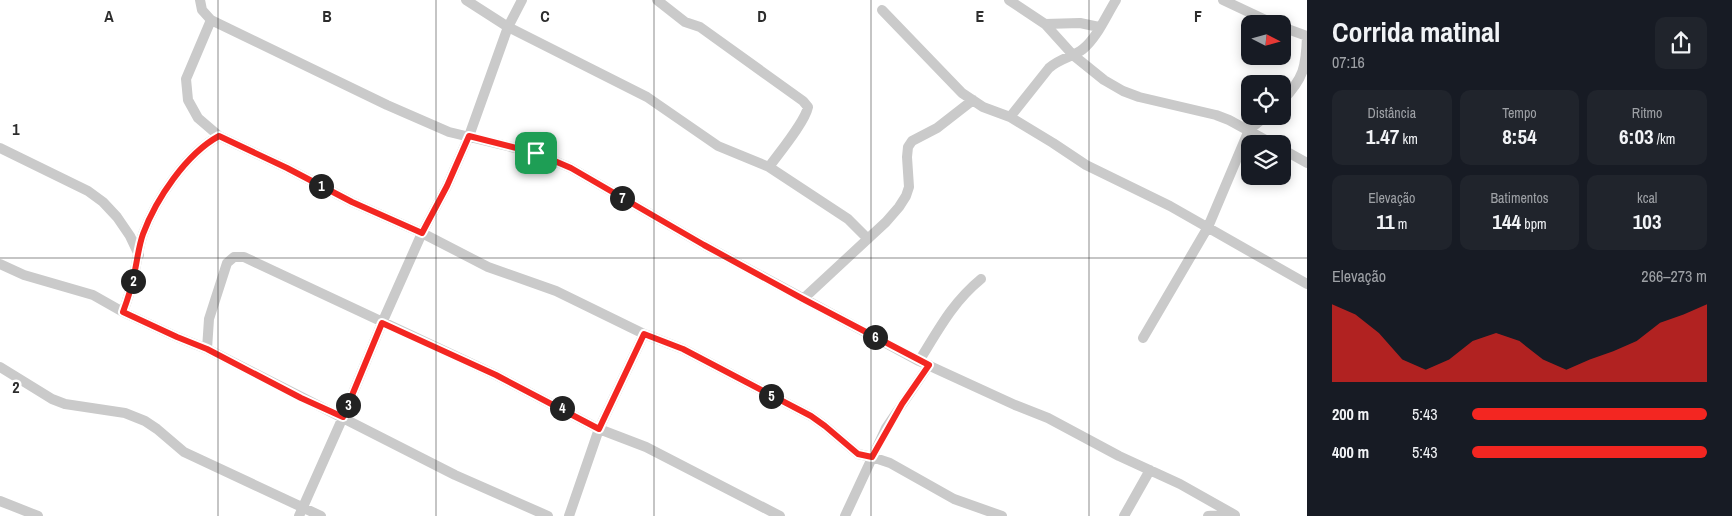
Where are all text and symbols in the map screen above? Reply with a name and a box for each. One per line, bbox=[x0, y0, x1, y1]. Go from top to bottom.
text: A bbox=[104, 5, 114, 27]
text: B bbox=[322, 5, 332, 27]
text: C bbox=[540, 5, 550, 27]
text: D bbox=[757, 5, 767, 27]
text: E bbox=[976, 5, 985, 27]
text: F bbox=[1194, 5, 1202, 27]
text: Corrida matinal bbox=[1332, 13, 1500, 51]
north arrow bbox=[1241, 15, 1291, 65]
map controls bbox=[1241, 15, 1291, 185]
button: share bbox=[1655, 17, 1707, 69]
text: 07:16 bbox=[1332, 51, 1365, 73]
button: locate bbox=[1241, 75, 1291, 125]
text: Distância bbox=[1368, 104, 1416, 122]
text: Tempo bbox=[1502, 104, 1537, 122]
text: Ritmo bbox=[1632, 104, 1662, 122]
text: 1 bbox=[12, 118, 20, 140]
text: 1.47 bbox=[1366, 122, 1399, 151]
text: 8:54 bbox=[1502, 122, 1537, 151]
text: 6:03 bbox=[1619, 122, 1654, 151]
text: km bbox=[1399, 130, 1418, 148]
text: /km bbox=[1654, 130, 1675, 148]
pin bbox=[515, 132, 557, 174]
button: layers bbox=[1241, 135, 1291, 185]
icon: arrive bbox=[522, 139, 550, 167]
pin: 1 bbox=[308, 174, 334, 198]
text: 1 bbox=[318, 177, 325, 195]
pin: 7 bbox=[610, 186, 634, 210]
text: 7 bbox=[619, 189, 626, 207]
text: Elevação bbox=[1368, 189, 1415, 207]
text: Batimentos bbox=[1490, 189, 1549, 207]
text: kcal bbox=[1637, 189, 1657, 207]
text: 11 bbox=[1376, 207, 1395, 236]
text: 144 bbox=[1492, 207, 1521, 236]
text: 103 bbox=[1633, 207, 1662, 236]
text: m bbox=[1395, 215, 1407, 233]
text: bpm bbox=[1521, 215, 1547, 233]
text: Elevação bbox=[1332, 265, 1386, 287]
text: 266–273 m bbox=[1641, 265, 1707, 287]
pin: 2 bbox=[120, 268, 146, 294]
text: 2 bbox=[130, 272, 137, 290]
pin: 6 bbox=[862, 324, 888, 350]
text: 6 bbox=[872, 328, 879, 346]
text: 2 bbox=[12, 376, 20, 398]
pin: 5 bbox=[758, 384, 784, 408]
text: 5 bbox=[768, 387, 775, 405]
pin: 3 bbox=[336, 392, 360, 418]
text: 3 bbox=[345, 396, 352, 414]
pin: 4 bbox=[550, 396, 574, 420]
text: 4 bbox=[559, 399, 566, 417]
text: 200 m bbox=[1332, 403, 1369, 425]
text: 5:43 bbox=[1412, 403, 1438, 425]
text: 400 m bbox=[1332, 441, 1369, 463]
text: 5:43 bbox=[1412, 441, 1438, 463]

